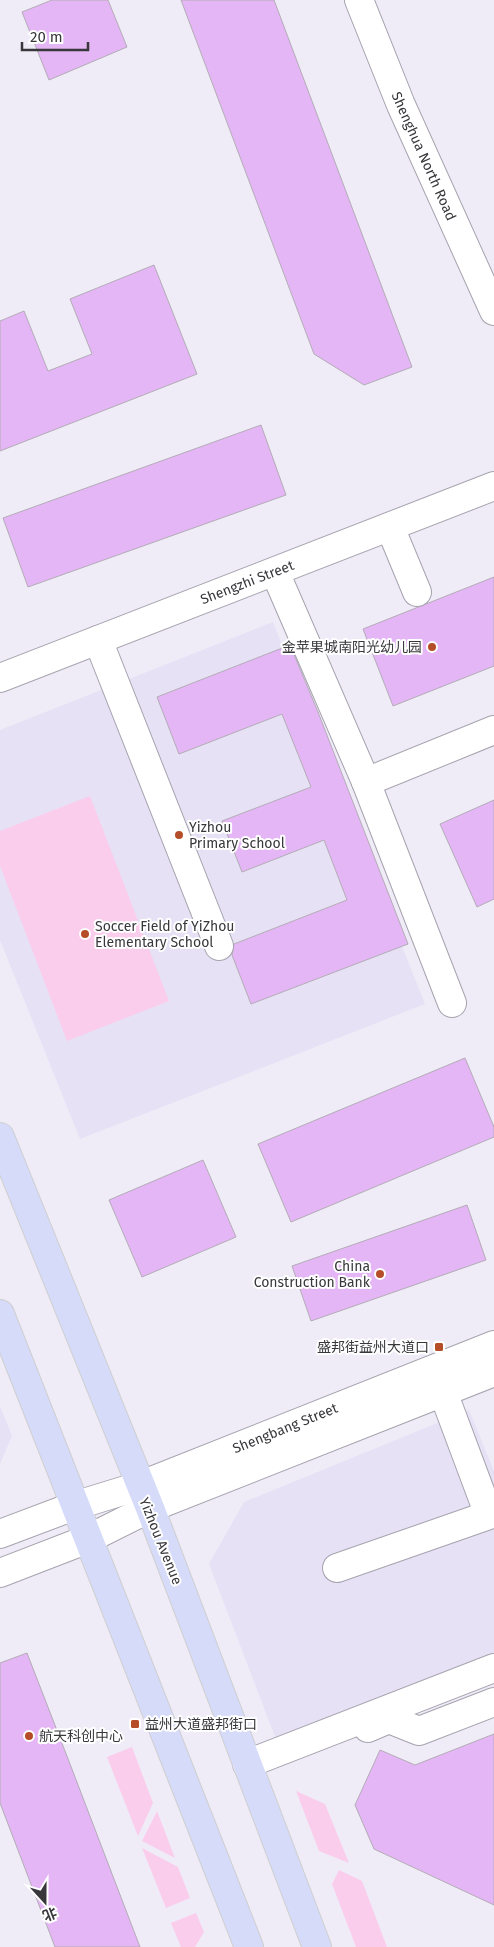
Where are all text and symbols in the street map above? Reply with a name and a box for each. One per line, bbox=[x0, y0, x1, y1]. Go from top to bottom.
scale bar bbox=[22, 20, 89, 52]
text: 20 m bbox=[30, 28, 63, 46]
street label: Shenghua North Road bbox=[388, 89, 460, 223]
street label: Shengzhi Street bbox=[198, 556, 297, 608]
place label: 金苹果城南阳光幼儿园 bbox=[282, 639, 422, 656]
marker: 金苹果城南阳光幼儿园 bbox=[426, 641, 438, 653]
place label: Yizhou Primary School bbox=[189, 819, 285, 852]
marker: Yizhou Primary School bbox=[173, 829, 185, 841]
place label: Soccer Field of YiZhou Elementary School bbox=[95, 918, 235, 951]
marker: Soccer Field of YiZhou Elementary School bbox=[79, 928, 91, 940]
place label: China Construction Bank bbox=[254, 1258, 371, 1291]
marker: China Construction Bank bbox=[374, 1268, 386, 1280]
place label: 盛邦街益州大道口 bbox=[317, 1339, 429, 1356]
marker: 盛邦街益州大道口 bbox=[433, 1341, 445, 1353]
street label: Shengbang Street bbox=[230, 1399, 341, 1457]
street label: Yizhou Avenue bbox=[135, 1495, 186, 1587]
place label: 益州大道盛邦街口 bbox=[145, 1716, 257, 1733]
marker: 益州大道盛邦街口 bbox=[129, 1718, 141, 1730]
place label: 航天科创中心 bbox=[39, 1728, 123, 1745]
marker: 航天科创中心 bbox=[23, 1730, 35, 1742]
north arrow bbox=[20, 1877, 70, 1927]
text: 北 bbox=[40, 1903, 59, 1924]

